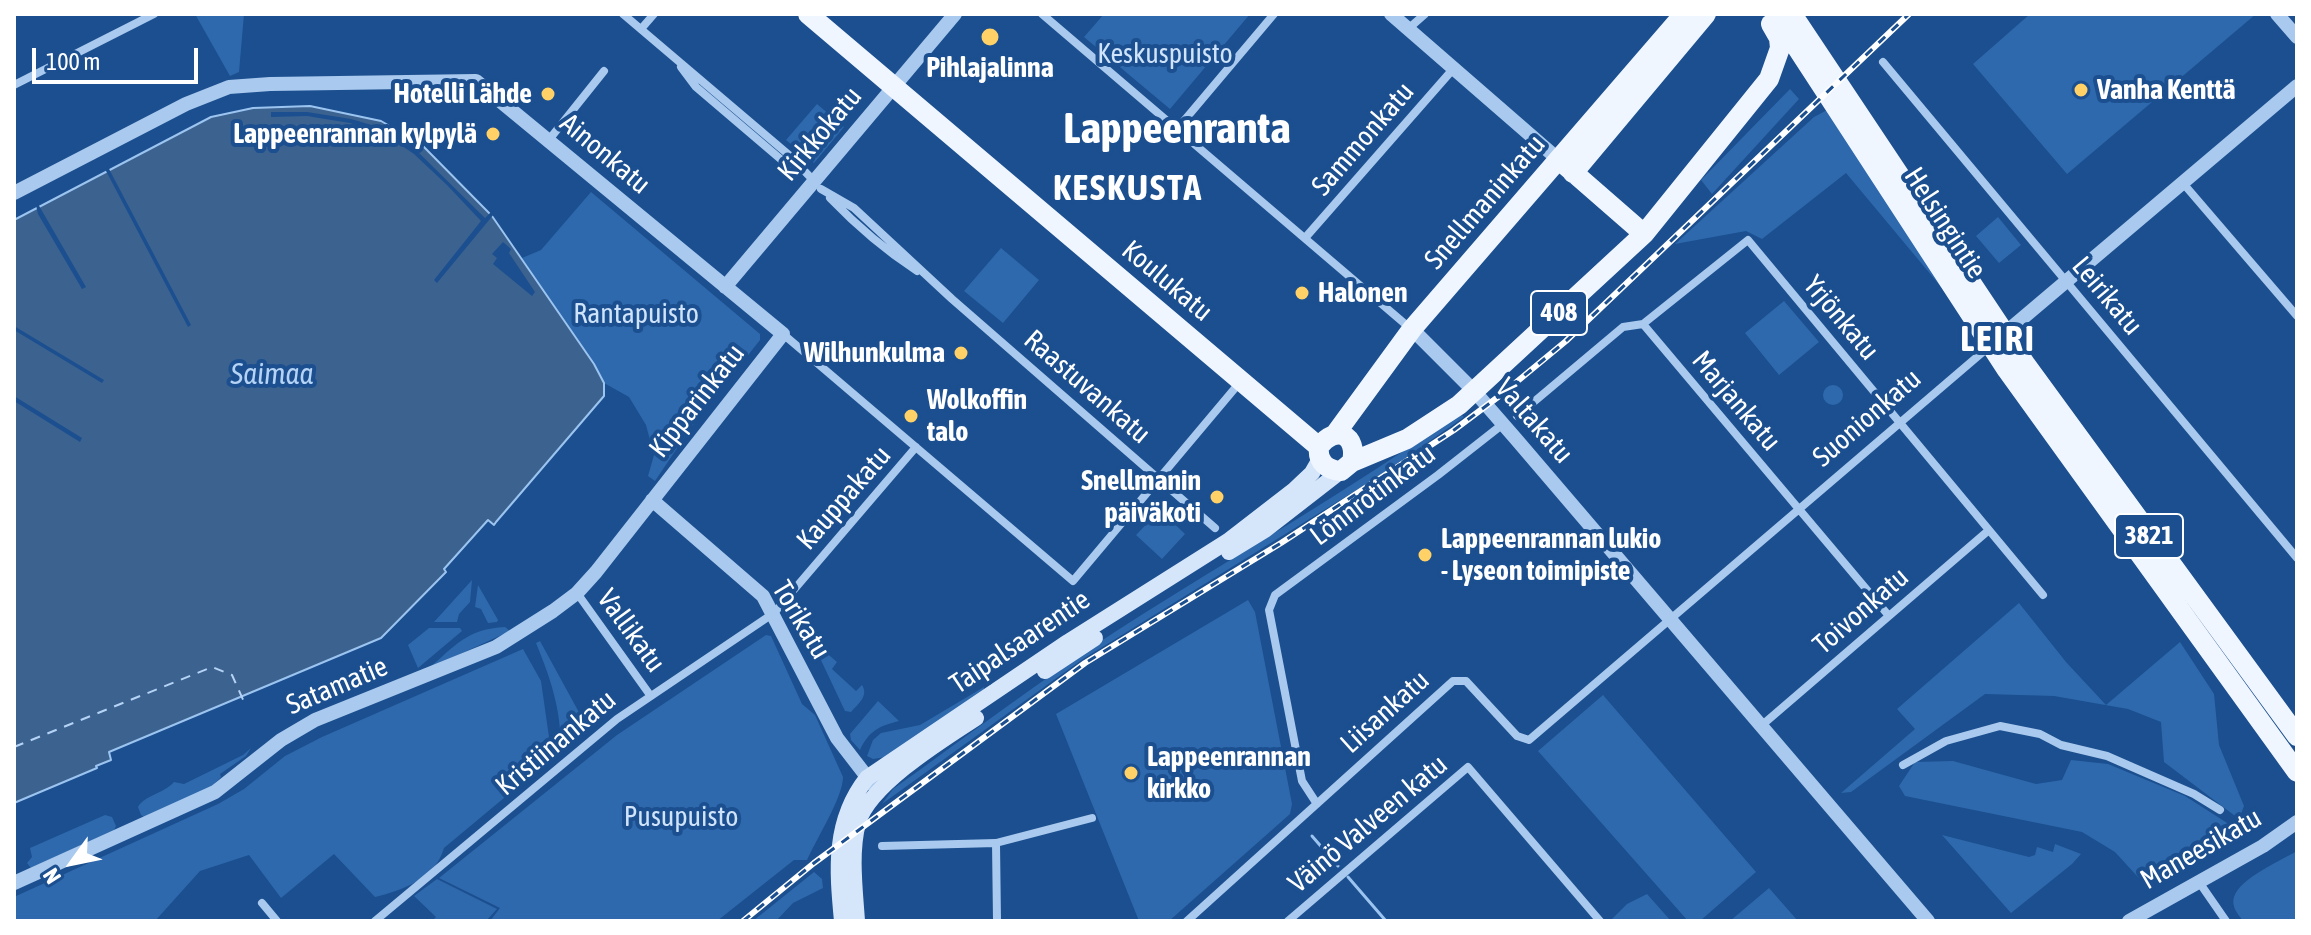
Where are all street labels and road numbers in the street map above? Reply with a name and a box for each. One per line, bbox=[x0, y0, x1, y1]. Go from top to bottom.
street label: Sammonkatu bbox=[1305, 76, 1421, 202]
street label: Kirkkokatu bbox=[771, 80, 869, 188]
street label: Ainonkatu bbox=[553, 107, 657, 201]
street label: Snellmaninkatu bbox=[1418, 128, 1552, 276]
street label: Helsingintie bbox=[1897, 161, 1993, 285]
street label: Koulukatu bbox=[1115, 234, 1219, 328]
street label: Leirikatu bbox=[2065, 250, 2149, 342]
street label: Yrjönkatu bbox=[1796, 269, 1886, 367]
road number: 408 bbox=[1531, 291, 1587, 335]
street label: Raastuvankatu bbox=[1017, 323, 1157, 451]
street label: Kipparinkatu bbox=[642, 337, 752, 465]
street label: Marjankatu bbox=[1685, 344, 1787, 458]
street label: Suonionkatu bbox=[1806, 362, 1928, 474]
street label: Valtakatu bbox=[1488, 372, 1580, 470]
street label: Lönnrotinkatu bbox=[1304, 437, 1442, 553]
street label: Kauppakatu bbox=[790, 439, 898, 557]
road number: 3821 bbox=[2115, 514, 2183, 558]
street label: Toivonkatu bbox=[1807, 561, 1915, 661]
street label: Torikatu bbox=[765, 575, 837, 665]
street label: Vallikatu bbox=[590, 583, 672, 679]
street label: Taipalsaarentie bbox=[944, 583, 1096, 701]
street label: Satamatie bbox=[282, 650, 392, 722]
street label: Liisankatu bbox=[1334, 664, 1436, 760]
street label: Kristiinankatu bbox=[489, 683, 623, 803]
street label: Väinö Valveen katu bbox=[1282, 748, 1454, 900]
street label: Maneesikatu bbox=[2135, 801, 2267, 897]

